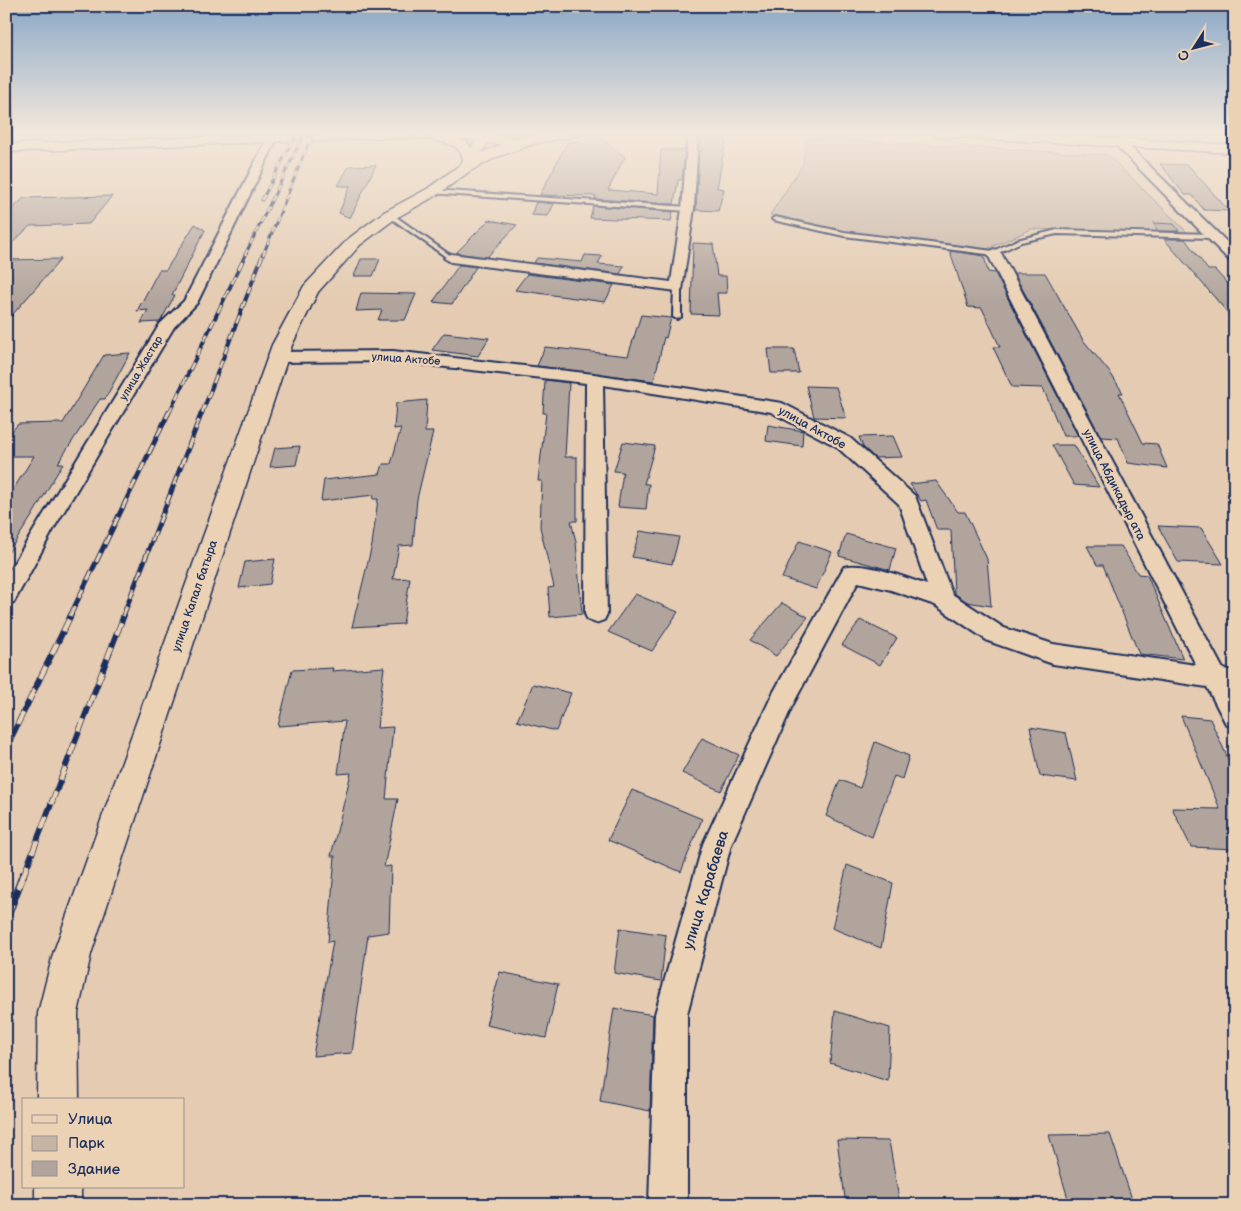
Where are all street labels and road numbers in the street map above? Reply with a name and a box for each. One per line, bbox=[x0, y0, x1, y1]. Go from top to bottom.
street label: улица Жастар bbox=[117, 333, 166, 402]
street label: улица Актобе bbox=[371, 350, 441, 368]
street label: улица Актобе bbox=[776, 403, 849, 453]
street label: улица Абдикадыр ата bbox=[1079, 427, 1149, 543]
street label: улица Капал батыра bbox=[169, 538, 221, 654]
street label: улица Карабаева bbox=[679, 828, 733, 952]

